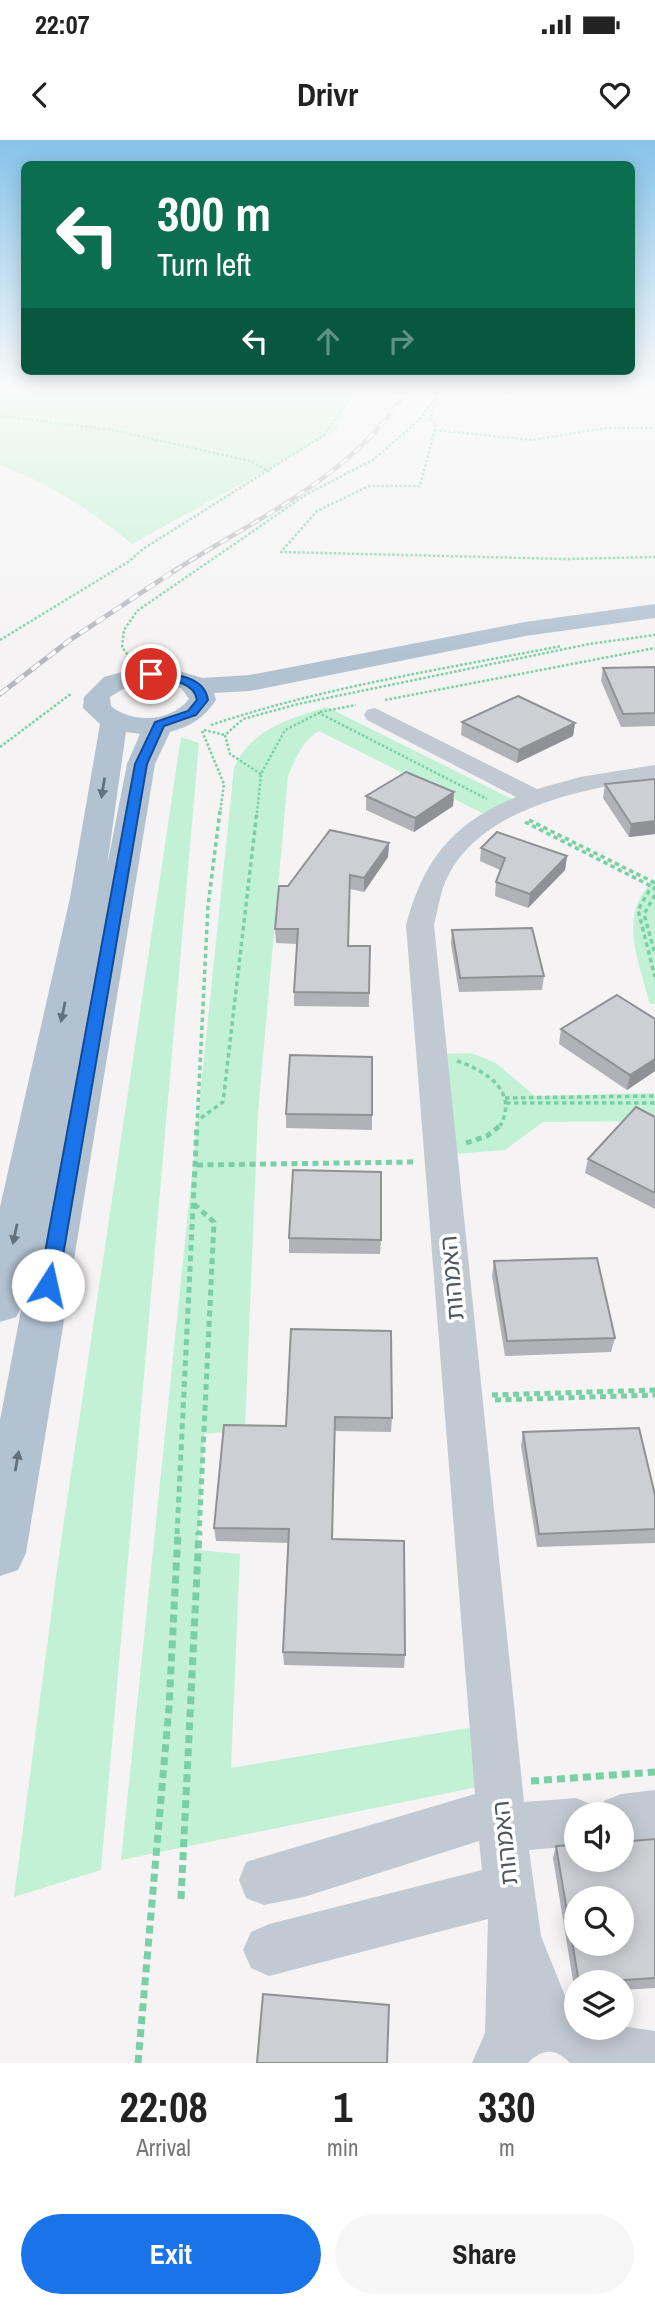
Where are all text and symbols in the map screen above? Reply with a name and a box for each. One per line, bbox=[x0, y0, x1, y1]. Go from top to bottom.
text: 22:07 bbox=[35, 7, 90, 42]
text: Drivr bbox=[297, 73, 358, 116]
icon: back bbox=[21, 76, 59, 114]
icon: heart bbox=[596, 76, 634, 114]
text: 300 m bbox=[157, 180, 271, 246]
icon: left bbox=[42, 189, 133, 280]
text: Turn left bbox=[157, 243, 251, 286]
icon: left bbox=[236, 322, 274, 360]
icon: ahead bbox=[309, 322, 347, 360]
icon: right bbox=[382, 322, 420, 360]
pin bbox=[121, 644, 181, 704]
icon: arrive bbox=[132, 655, 170, 693]
one-way arrow bbox=[97, 777, 108, 799]
one-way arrow bbox=[57, 1001, 68, 1023]
one-way arrow bbox=[9, 1223, 20, 1245]
street label: האמהות bbox=[431, 1234, 471, 1322]
position arrow bbox=[11, 1248, 85, 1322]
one-way arrow bbox=[11, 1450, 22, 1472]
street label: האמהות bbox=[484, 1799, 524, 1887]
map controls bbox=[564, 1802, 634, 2040]
button: sound bbox=[564, 1802, 634, 1872]
button: search bbox=[564, 1886, 634, 1956]
button: layers bbox=[564, 1970, 634, 2040]
text: 22:08 bbox=[120, 2079, 208, 2135]
text: 1 bbox=[333, 2079, 352, 2135]
text: 330 bbox=[478, 2079, 536, 2135]
text: Arrival bbox=[136, 2132, 191, 2163]
text: min bbox=[327, 2132, 359, 2163]
text: m bbox=[499, 2132, 515, 2163]
button: Exit bbox=[21, 2214, 321, 2294]
button: Share bbox=[335, 2214, 634, 2294]

